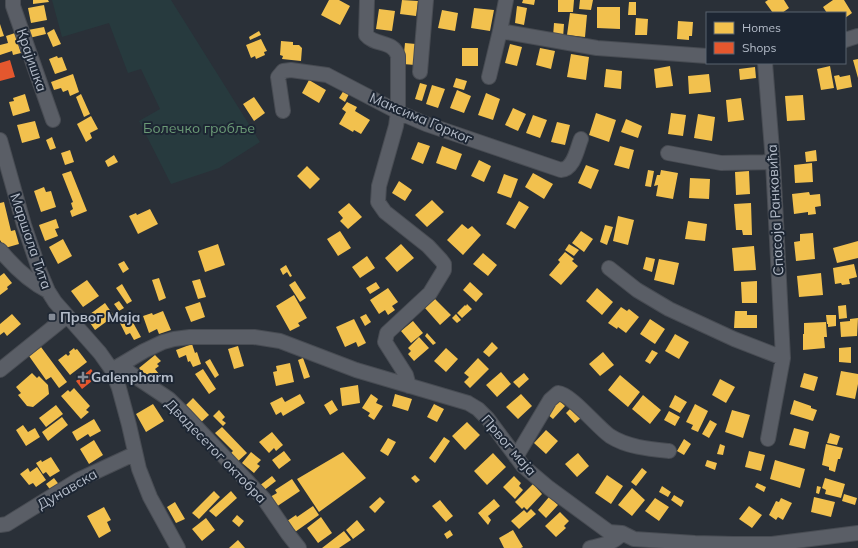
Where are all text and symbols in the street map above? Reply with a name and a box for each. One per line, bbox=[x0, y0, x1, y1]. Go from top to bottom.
legend bbox=[706, 12, 846, 64]
text: Homes bbox=[742, 20, 781, 35]
street label: Крајишка bbox=[13, 26, 51, 94]
text: Shops bbox=[742, 40, 777, 55]
street label: Максима Горког bbox=[367, 88, 476, 148]
park label: Болечко гробље bbox=[143, 119, 255, 137]
street label: Спасоја Ранковића bbox=[763, 144, 787, 276]
street label: Маршала Тита bbox=[6, 191, 56, 291]
place label: Првог Маја bbox=[60, 308, 140, 326]
marker: Првог Маја bbox=[47, 312, 57, 322]
place label: Galenpharm bbox=[91, 368, 174, 386]
marker: Galenpharm bbox=[78, 372, 88, 382]
street label: Двадесетог октобра bbox=[161, 395, 271, 507]
street label: Првог маја bbox=[478, 411, 540, 479]
street label: Дунавска bbox=[34, 465, 100, 513]

